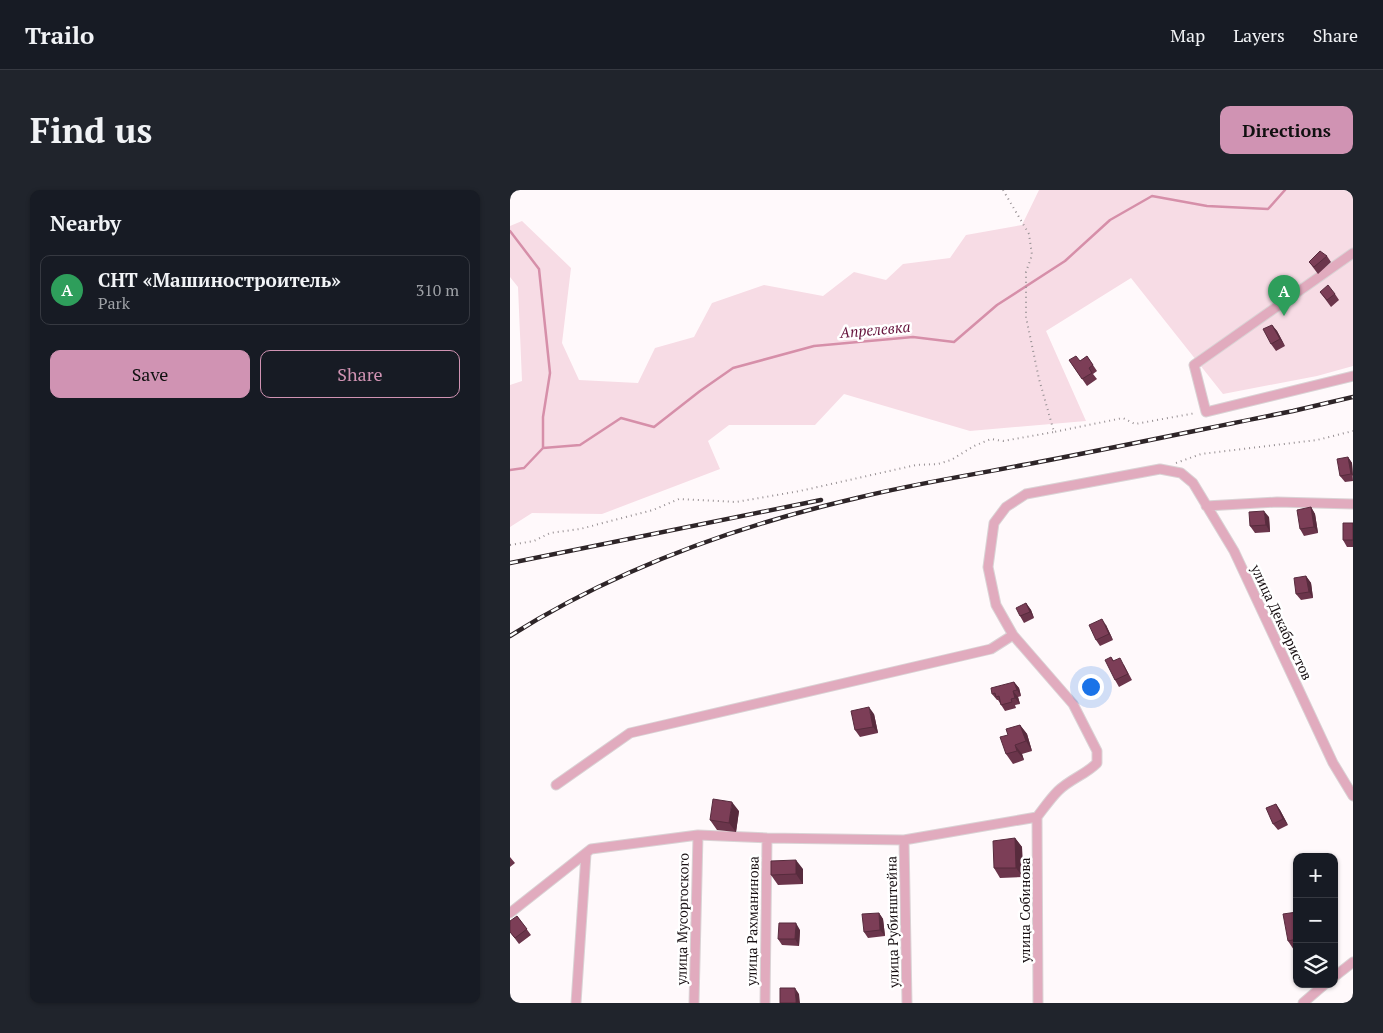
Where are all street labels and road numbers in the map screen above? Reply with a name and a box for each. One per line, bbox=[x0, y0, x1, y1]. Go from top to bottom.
street label: улица Декабристов bbox=[1246, 560, 1317, 683]
street label: улица Мусоргоского bbox=[671, 853, 693, 986]
street label: улица Рахманинова bbox=[741, 856, 763, 987]
street label: улица Рубинштейна bbox=[881, 856, 903, 989]
street label: улица Собинова bbox=[1015, 857, 1034, 964]

